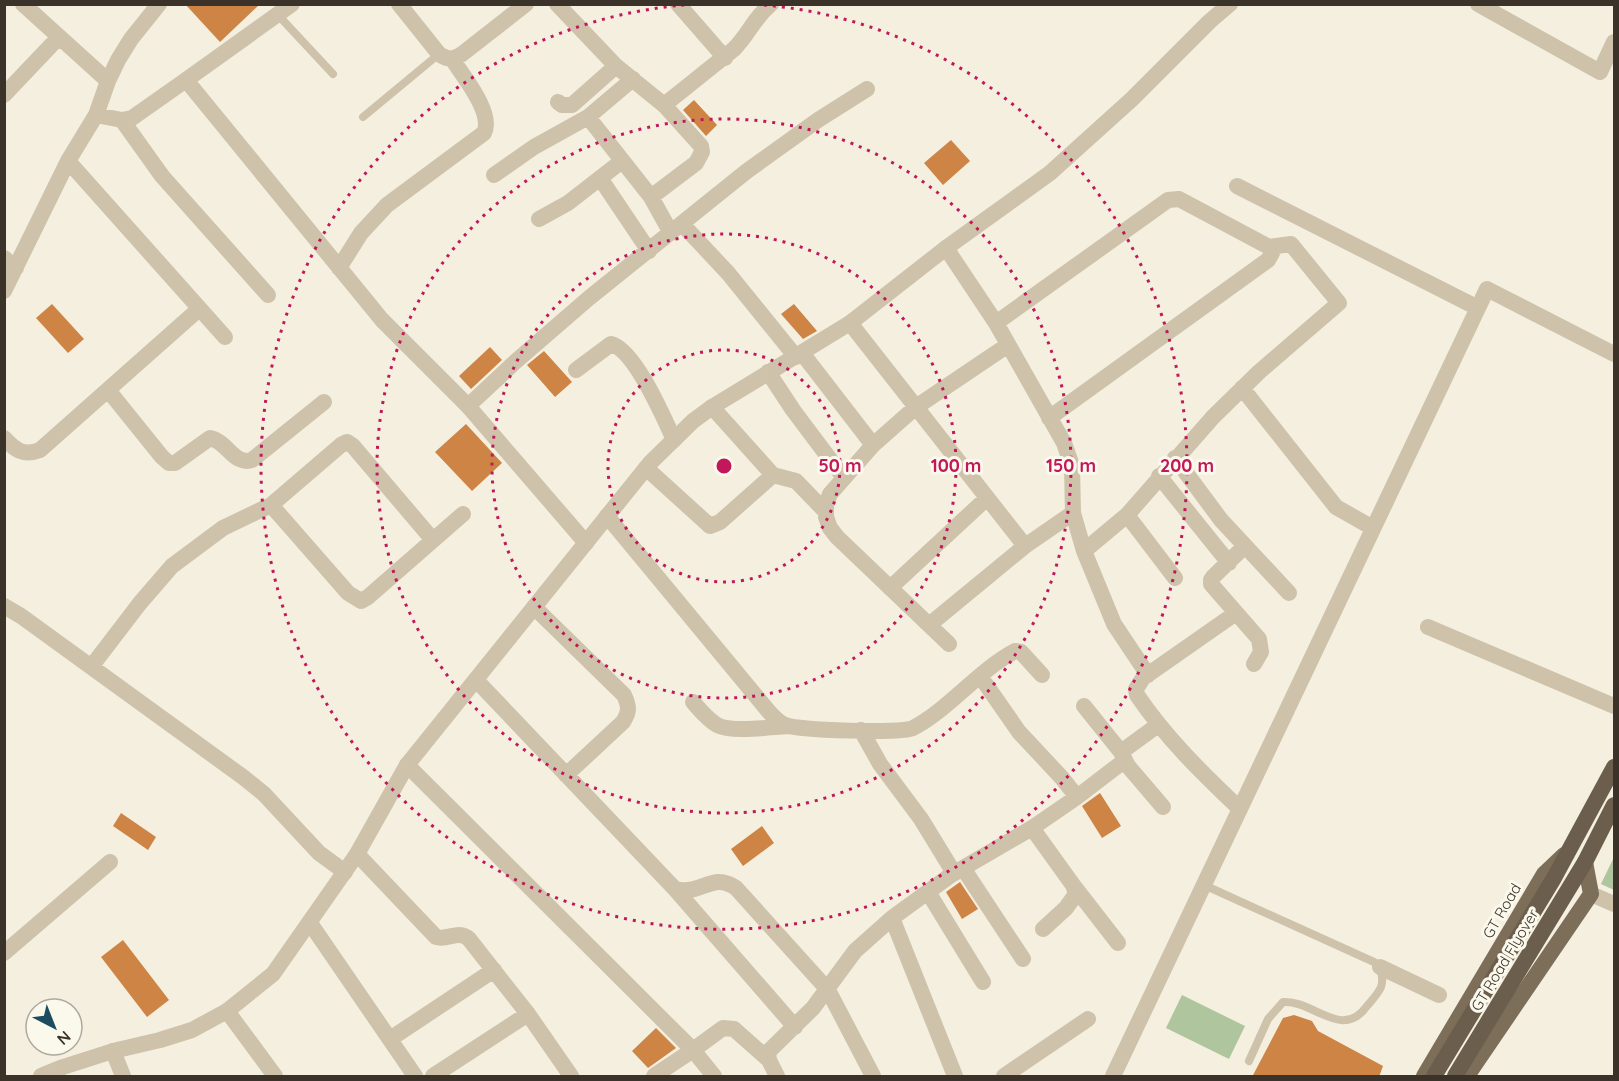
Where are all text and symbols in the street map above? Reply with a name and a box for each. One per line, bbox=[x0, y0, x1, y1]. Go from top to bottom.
text: 50 m bbox=[818, 454, 862, 477]
text: 100 m bbox=[931, 454, 981, 477]
text: 150 m bbox=[1046, 454, 1096, 477]
text: 200 m bbox=[1160, 454, 1214, 477]
centre of rings bbox=[714, 456, 734, 476]
street label: GT Road bbox=[1478, 880, 1525, 942]
street label: GT Road Flyover bbox=[1467, 905, 1543, 1014]
north arrow bbox=[24, 997, 84, 1057]
text: N bbox=[53, 1027, 75, 1050]

